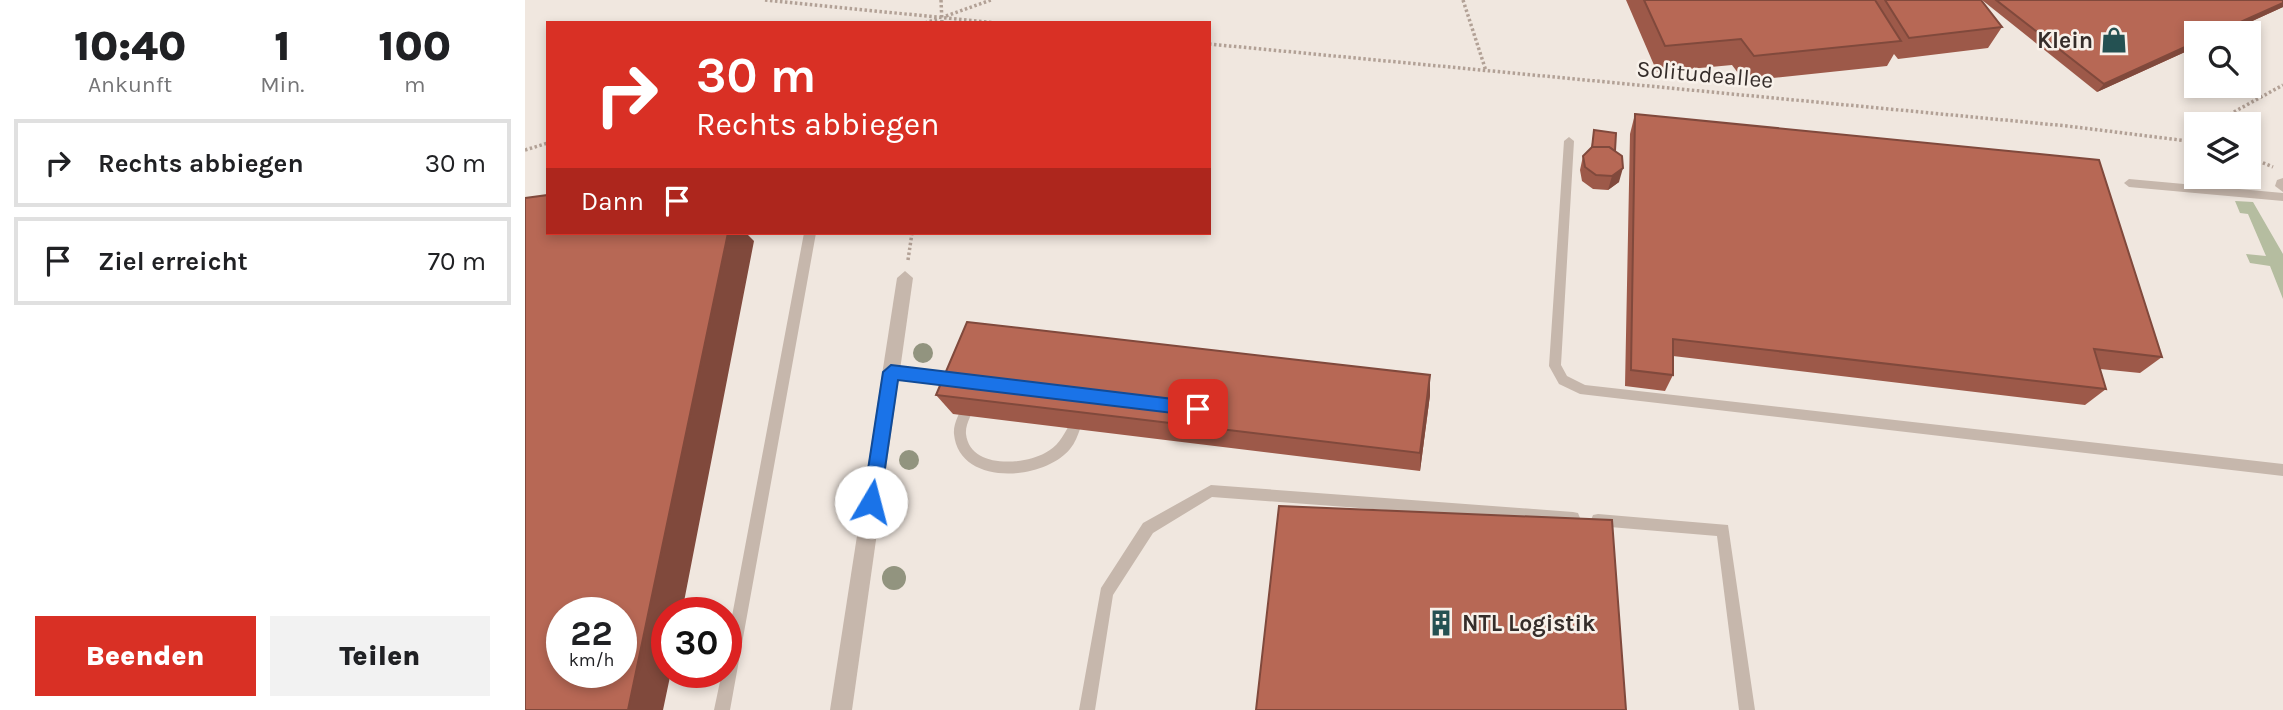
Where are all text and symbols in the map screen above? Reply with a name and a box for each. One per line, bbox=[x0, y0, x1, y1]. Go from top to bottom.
text: 10:40 bbox=[74, 21, 186, 71]
text: 1 bbox=[274, 21, 290, 71]
text: 100 bbox=[378, 21, 451, 71]
map controls bbox=[2184, 21, 2261, 189]
button: search bbox=[2184, 21, 2261, 98]
shop icon: Klein bbox=[2099, 25, 2129, 55]
place label: Klein bbox=[2037, 27, 2093, 54]
text: 30 m bbox=[696, 47, 816, 104]
icon: right bbox=[581, 49, 672, 140]
street label: Solitudeallee bbox=[1636, 55, 1774, 94]
text: Ankunft bbox=[88, 71, 172, 98]
text: Min. bbox=[260, 71, 304, 98]
text: m bbox=[404, 71, 425, 98]
text: Rechts abbiegen bbox=[696, 106, 940, 143]
button: layers bbox=[2184, 112, 2261, 189]
icon: right bbox=[39, 144, 77, 182]
text: Rechts abbiegen bbox=[98, 148, 304, 179]
text: 30 m bbox=[425, 148, 486, 179]
icon: arrive bbox=[658, 182, 696, 220]
text: Dann bbox=[581, 186, 644, 217]
icon: arrive bbox=[39, 242, 77, 280]
text: Ziel erreicht bbox=[98, 246, 248, 277]
text: 70 m bbox=[428, 246, 486, 277]
pin bbox=[1168, 379, 1228, 439]
icon: arrive bbox=[1179, 390, 1217, 428]
position arrow bbox=[834, 465, 908, 539]
speed limit sign: 30 bbox=[651, 597, 742, 688]
building icon: NTL Logistik bbox=[1426, 608, 1456, 638]
place label: NTL Logistik bbox=[1462, 610, 1596, 637]
text: 22 bbox=[570, 613, 613, 654]
button: Beenden bbox=[35, 616, 256, 696]
button: Teilen bbox=[270, 616, 490, 696]
text: km/h bbox=[569, 649, 614, 671]

